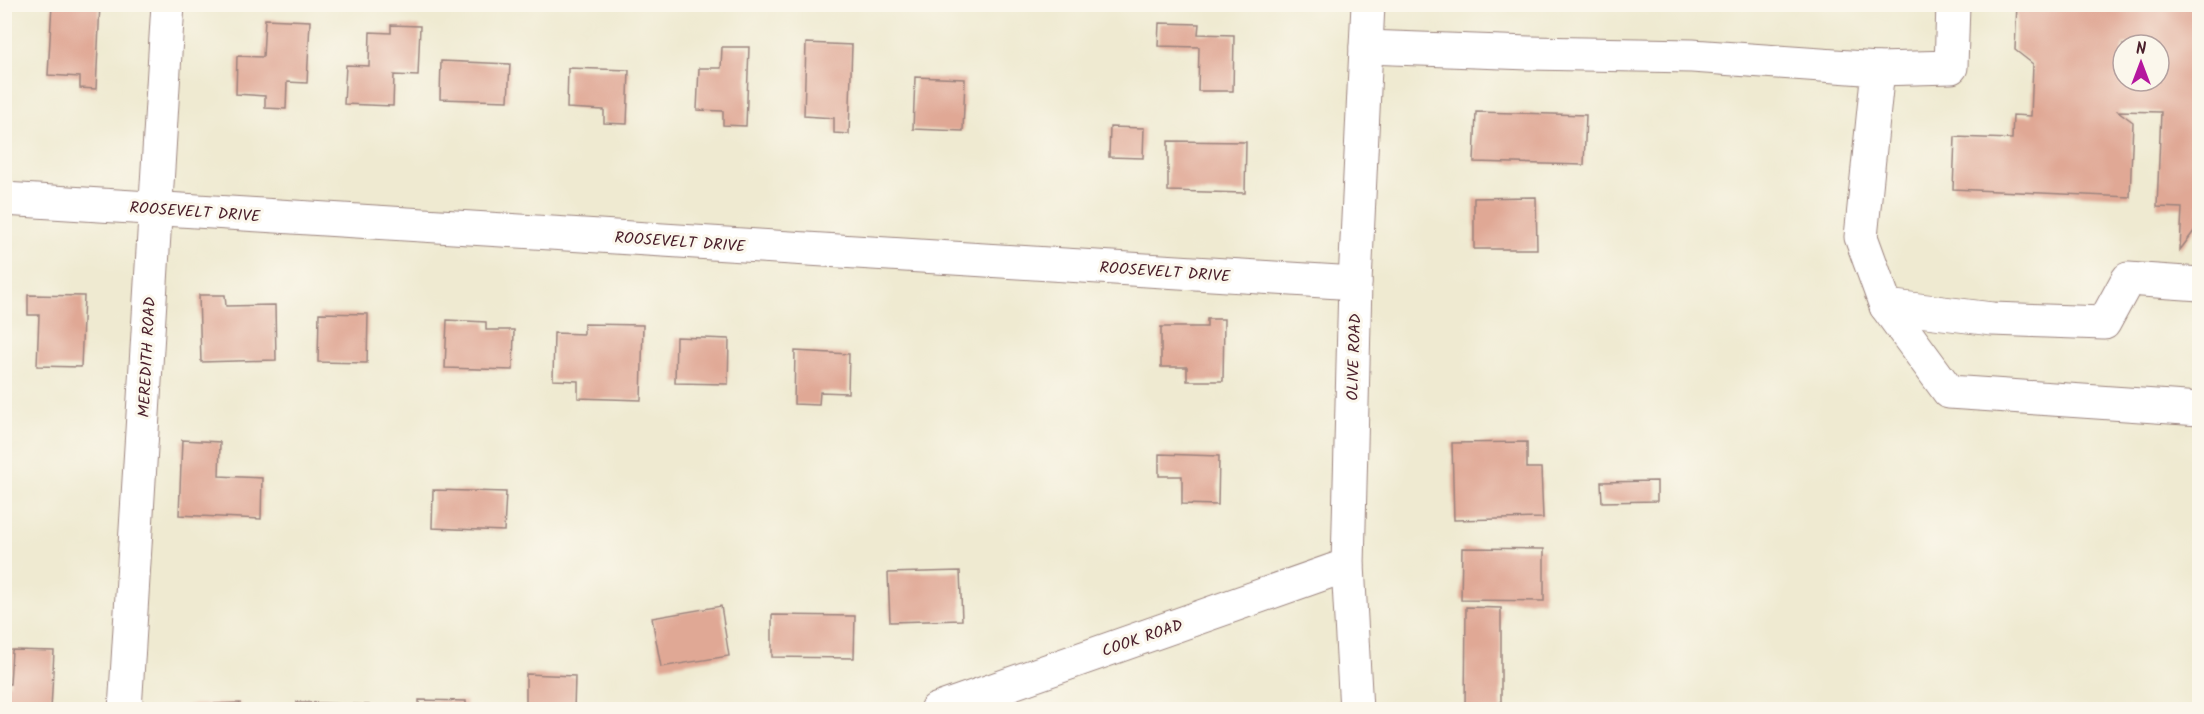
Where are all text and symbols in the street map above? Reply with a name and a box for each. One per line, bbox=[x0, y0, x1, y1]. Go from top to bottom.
north arrow bbox=[2111, 33, 2171, 93]
text: N bbox=[2136, 37, 2146, 62]
street label: ROOSEVELT DRIVE bbox=[129, 195, 262, 230]
street label: ROOSEVELT DRIVE bbox=[614, 225, 747, 260]
street label: ROOSEVELT DRIVE bbox=[1099, 255, 1232, 290]
street label: MEREDITH ROAD bbox=[132, 296, 163, 418]
street label: OLIVE ROAD bbox=[1340, 313, 1369, 401]
street label: COOK ROAD bbox=[1099, 613, 1186, 664]

